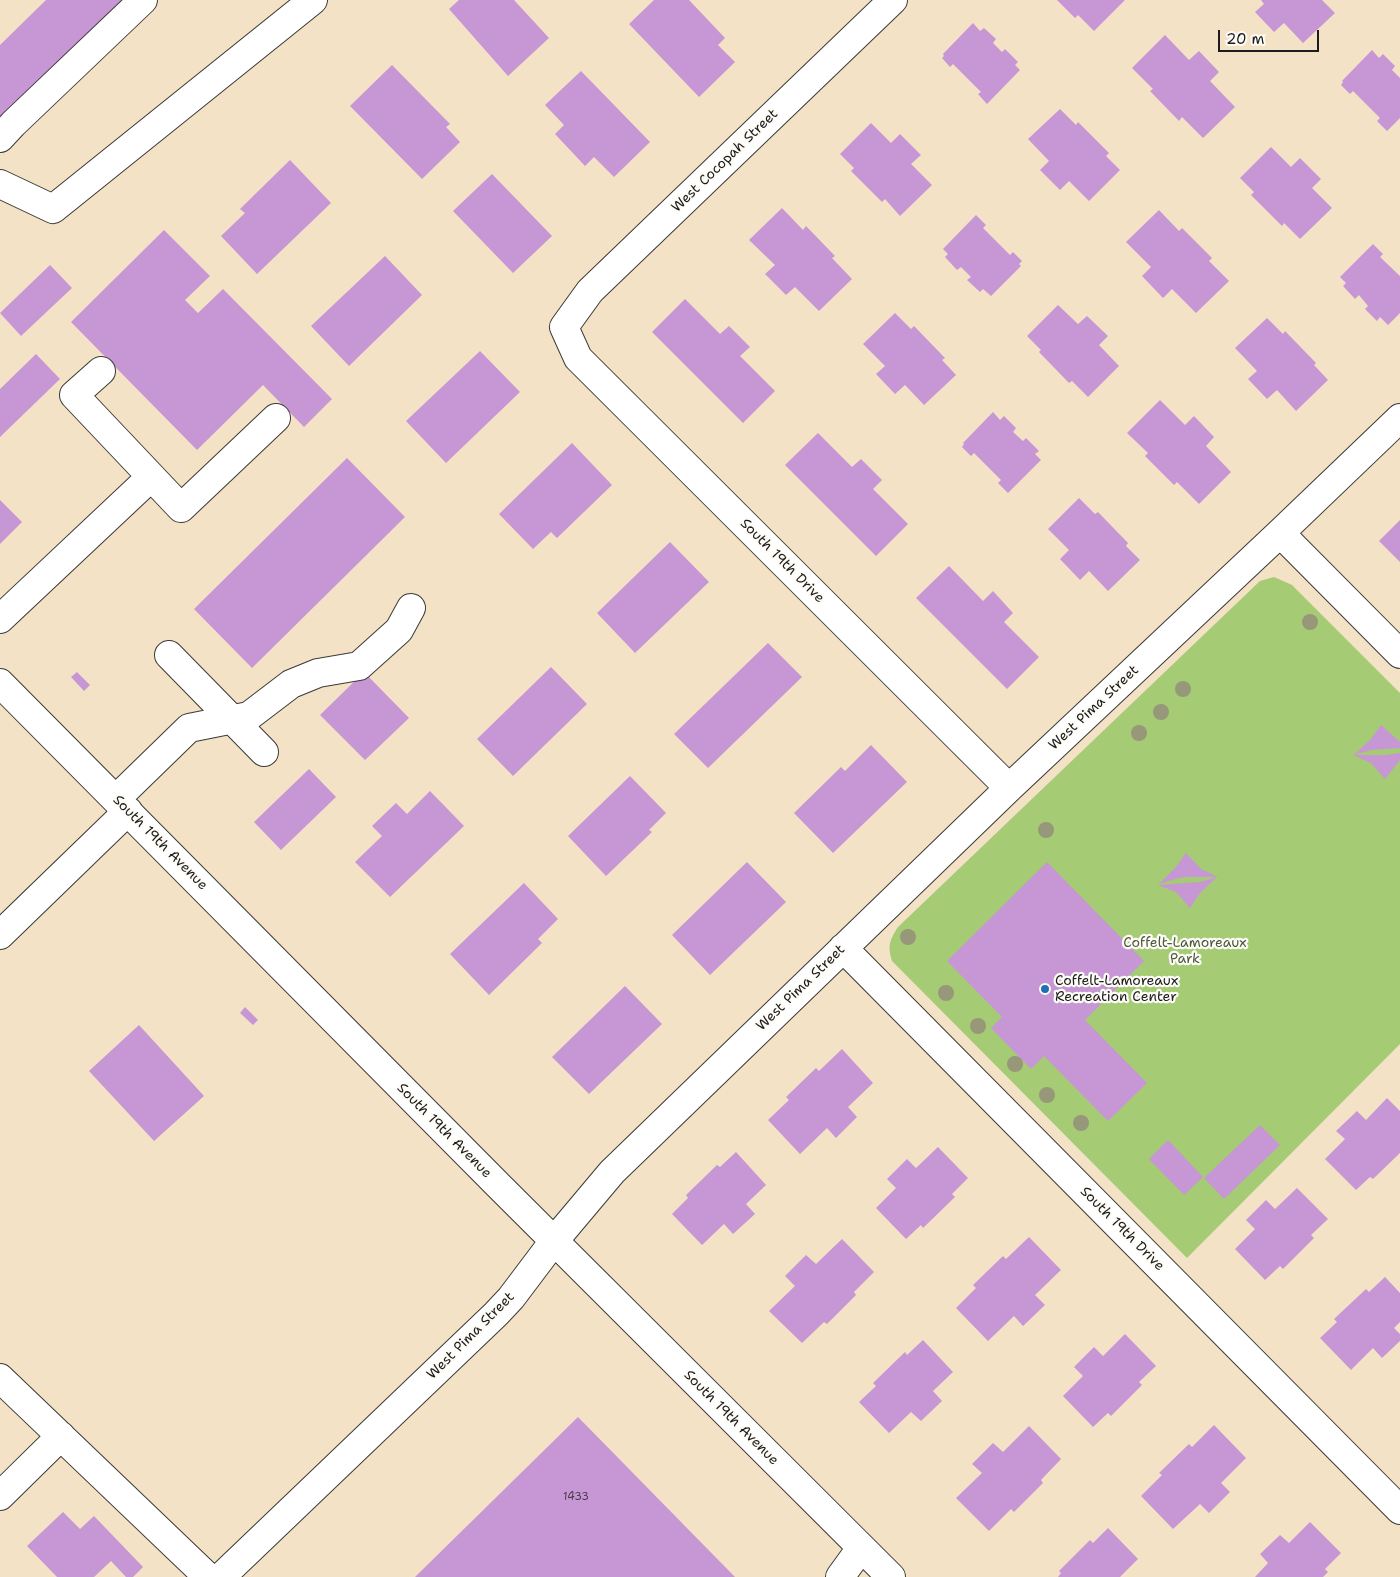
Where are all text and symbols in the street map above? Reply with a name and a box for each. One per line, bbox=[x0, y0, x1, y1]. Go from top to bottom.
scale bar bbox=[1220, 20, 1321, 52]
text: 20 m bbox=[1226, 29, 1265, 49]
street label: West Cocopah Street bbox=[668, 106, 782, 216]
street label: South 19th Drive bbox=[736, 515, 828, 607]
street label: West Pima Street bbox=[1046, 662, 1142, 754]
street label: South 19th Avenue bbox=[109, 792, 211, 894]
park label: Coffelt-Lamoreaux Park bbox=[1123, 935, 1247, 968]
street label: West Pima Street bbox=[753, 941, 849, 1035]
place label: Coffelt-Lamoreaux Recreation Center bbox=[1055, 973, 1178, 1006]
marker: Coffelt-Lamoreaux Recreation Center bbox=[1039, 983, 1051, 995]
street label: South 19th Avenue bbox=[393, 1080, 495, 1182]
street label: South 19th Drive bbox=[1076, 1183, 1168, 1275]
street label: West Pima Street bbox=[424, 1289, 518, 1383]
street label: South 19th Avenue bbox=[680, 1367, 782, 1469]
house number: 1433 bbox=[563, 1490, 589, 1504]

